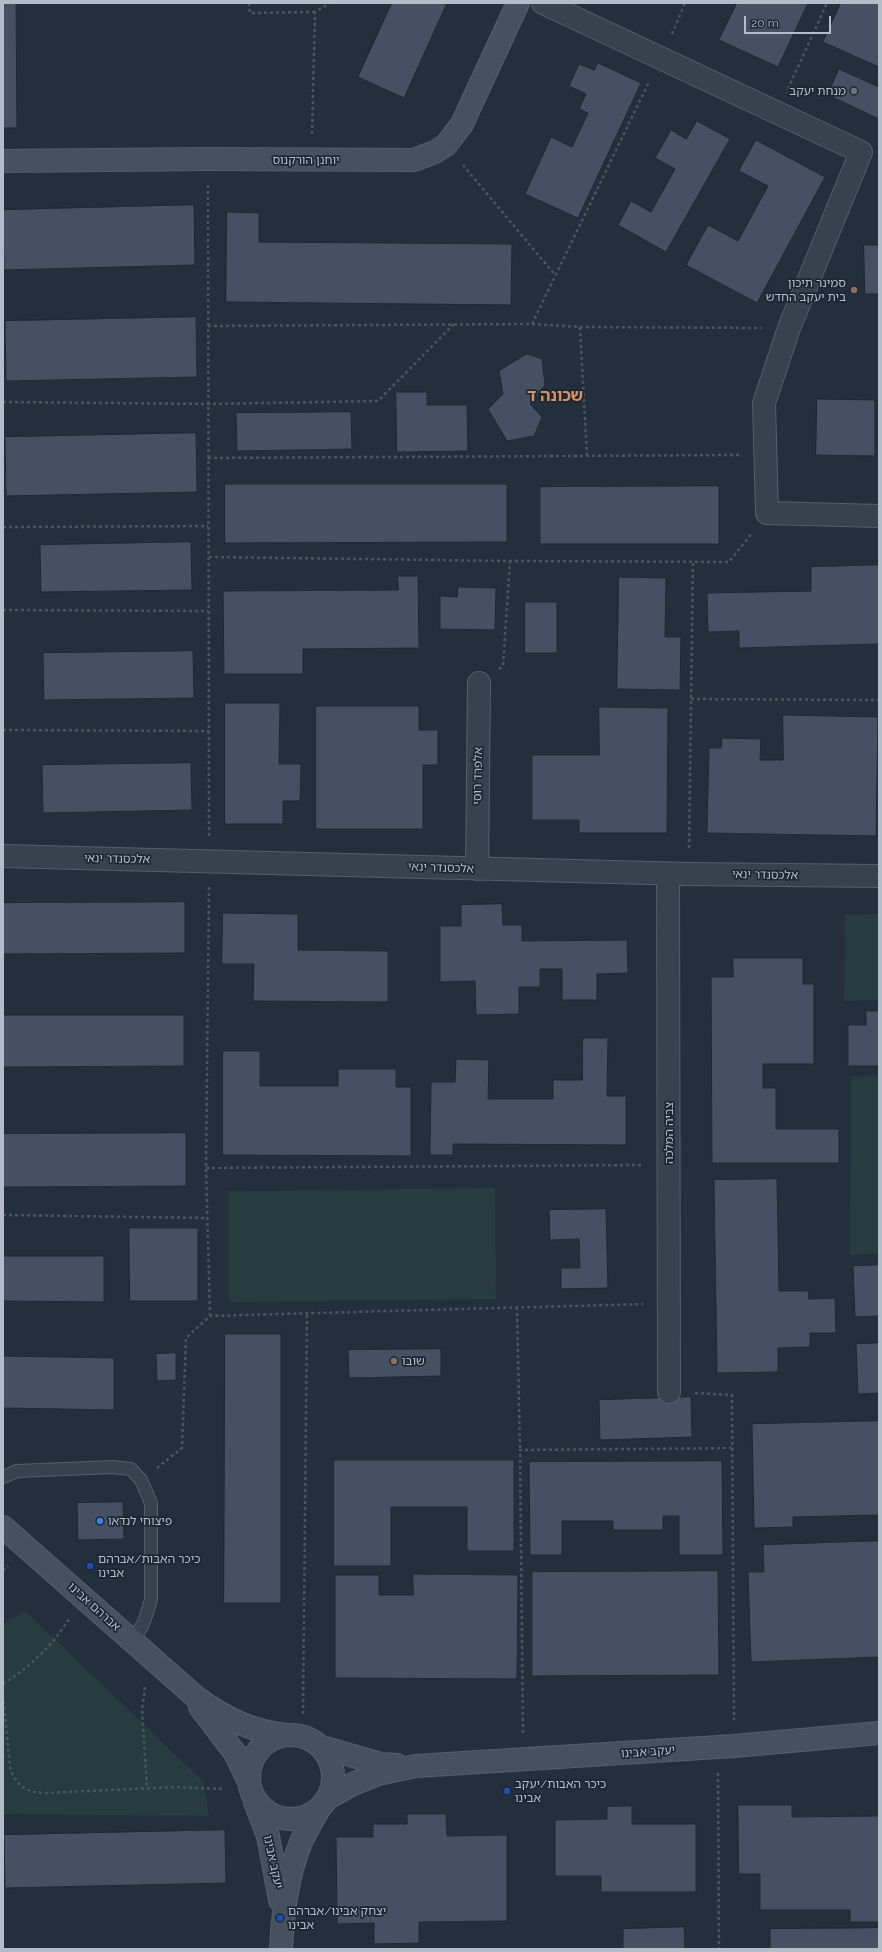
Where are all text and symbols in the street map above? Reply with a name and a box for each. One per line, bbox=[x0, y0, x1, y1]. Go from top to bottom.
scale bar bbox=[746, 8, 833, 34]
text: 20 m bbox=[751, 16, 779, 30]
place label: מנחת יעקב bbox=[789, 84, 846, 98]
marker: מנחת יעקב bbox=[849, 86, 859, 96]
street label: יוחנן הורקנוס bbox=[272, 153, 340, 167]
place label: סמינר תיכון בית יעקב החדש bbox=[766, 276, 846, 304]
marker: סמינר תיכון בית יעקב החדש bbox=[849, 285, 859, 295]
district label: שכונה ד bbox=[527, 386, 583, 406]
street label: אלפרד רוסי bbox=[470, 747, 486, 805]
street label: אלכסנדר ינאי bbox=[84, 851, 150, 867]
street label: אלכסנדר ינאי bbox=[408, 860, 474, 876]
street label: אלכסנדר ינאי bbox=[732, 867, 798, 883]
street label: צביה המלכה bbox=[662, 1102, 676, 1164]
place label: שובו bbox=[402, 1354, 425, 1368]
marker: שובו bbox=[389, 1356, 399, 1366]
place label: פיצוחי לנדאו bbox=[108, 1514, 172, 1528]
marker: פיצוחי לנדאו bbox=[95, 1516, 105, 1526]
place label: כיכר האבות/אברהם אבינו bbox=[98, 1552, 200, 1580]
marker: כיכר האבות/אברהם אבינו bbox=[85, 1561, 95, 1571]
street label: אברהם אבינו bbox=[65, 1580, 123, 1634]
street label: יעקב אבינו bbox=[620, 1743, 676, 1761]
place label: כיכר האבות/יעקב אבינו bbox=[515, 1777, 606, 1805]
marker: כיכר האבות/יעקב אבינו bbox=[502, 1786, 512, 1796]
street label: יעקב אבינו bbox=[260, 1834, 286, 1890]
place label: יצחק אבינו/אברהם אבינו bbox=[288, 1904, 386, 1932]
marker: יצחק אבינו/אברהם אבינו bbox=[275, 1913, 285, 1923]

